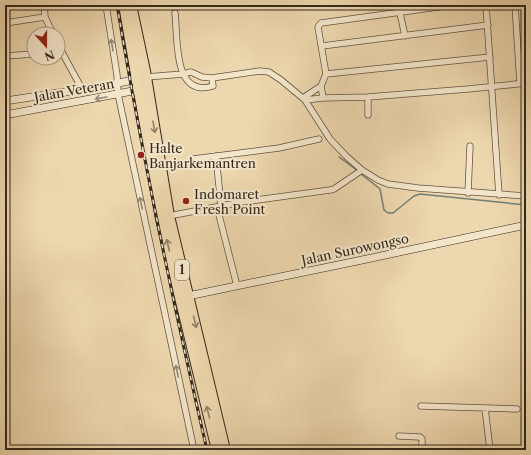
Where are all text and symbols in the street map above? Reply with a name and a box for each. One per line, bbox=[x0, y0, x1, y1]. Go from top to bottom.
north arrow bbox=[26, 26, 66, 66]
one-way arrow bbox=[108, 39, 116, 52]
text: N bbox=[42, 47, 57, 64]
street label: Jalan Veteran bbox=[31, 75, 115, 105]
one-way arrow bbox=[95, 94, 108, 102]
one-way arrow bbox=[150, 120, 158, 133]
place label: Halte Banjarkemantren bbox=[149, 140, 256, 171]
marker: Halte Banjarkemantren bbox=[136, 150, 146, 160]
place label: Indomaret Fresh Point bbox=[194, 186, 266, 217]
one-way arrow bbox=[137, 196, 145, 209]
marker: Indomaret Fresh Point bbox=[181, 196, 191, 206]
street label: Jalan Surowongso bbox=[298, 230, 410, 269]
one-way arrow bbox=[163, 239, 171, 252]
road number: 1 bbox=[175, 260, 189, 280]
one-way arrow bbox=[191, 316, 199, 329]
one-way arrow bbox=[173, 365, 181, 378]
one-way arrow bbox=[204, 406, 211, 419]

